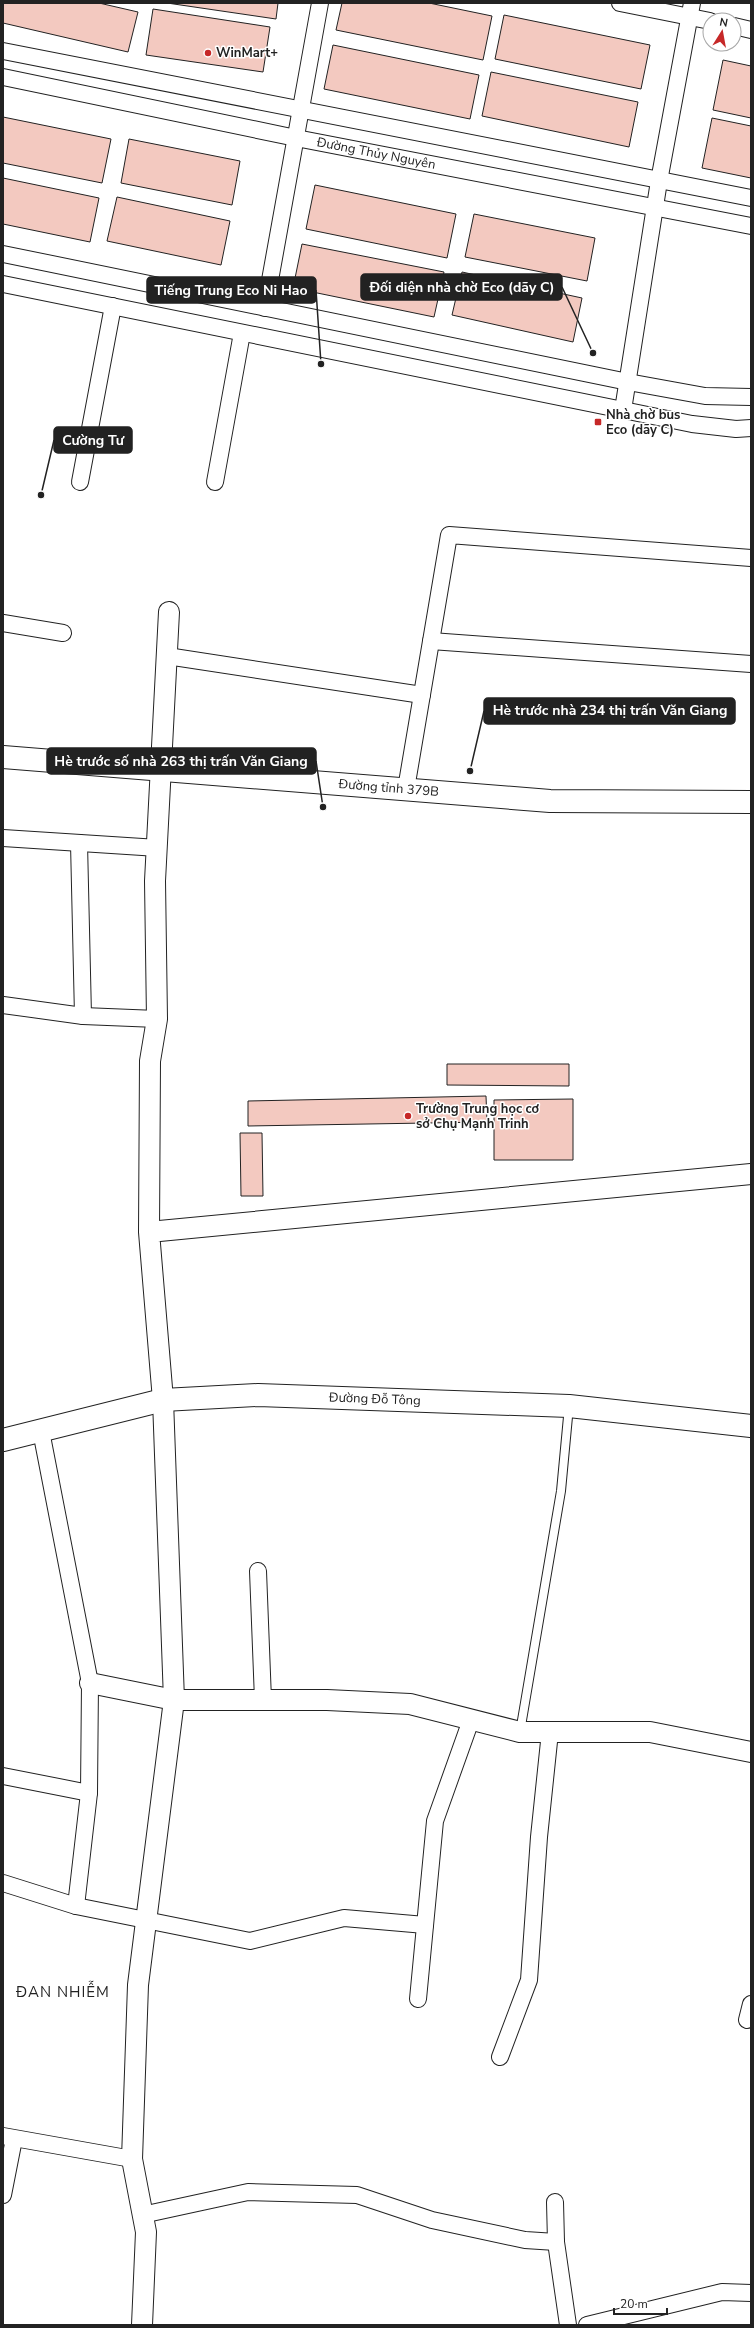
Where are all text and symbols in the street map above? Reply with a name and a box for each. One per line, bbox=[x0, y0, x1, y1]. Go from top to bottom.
north arrow bbox=[702, 12, 742, 52]
text: N bbox=[718, 15, 729, 31]
place label: WinMart+ bbox=[216, 44, 278, 62]
marker: WinMart+ bbox=[203, 48, 213, 58]
street label: Đường Thủy Nguyên bbox=[314, 133, 437, 174]
callout: Đối diện nhà chờ Eco (dãy C) bbox=[361, 274, 562, 300]
callout: Tiếng Trung Eco Ni Hao bbox=[147, 277, 316, 303]
text: Đối diện nhà chờ Eco (dãy C) bbox=[368, 278, 555, 297]
text: Tiếng Trung Eco Ni Hao bbox=[155, 281, 307, 300]
place label: Nhà chờ bus Eco (dãy C) bbox=[606, 406, 680, 439]
marker: Nhà chờ bus Eco (dãy C) bbox=[593, 417, 603, 427]
callout: Cường Tư bbox=[54, 427, 132, 453]
text: Cường Tư bbox=[62, 431, 125, 450]
callout: Hè trước nhà 234 thị trấn Văn Giang bbox=[484, 698, 735, 724]
text: Hè trước nhà 234 thị trấn Văn Giang bbox=[493, 701, 727, 720]
callout: Hè trước số nhà 263 thị trấn Văn Giang bbox=[47, 748, 316, 774]
text: Hè trước số nhà 263 thị trấn Văn Giang bbox=[54, 752, 308, 771]
street label: Đường tỉnh 379B bbox=[337, 775, 440, 801]
place label: Trường Trung học cơ sở Chụ Mạnh Trinh bbox=[416, 1100, 540, 1133]
marker: Trường Trung học cơ sở Chụ Mạnh Trinh bbox=[403, 1111, 413, 1121]
street label: Đường Đỗ Tông bbox=[328, 1388, 421, 1410]
district label: ĐAN NHIỄM bbox=[15, 1980, 110, 2002]
scale bar bbox=[614, 2290, 667, 2316]
text: 20 m bbox=[620, 2296, 648, 2312]

